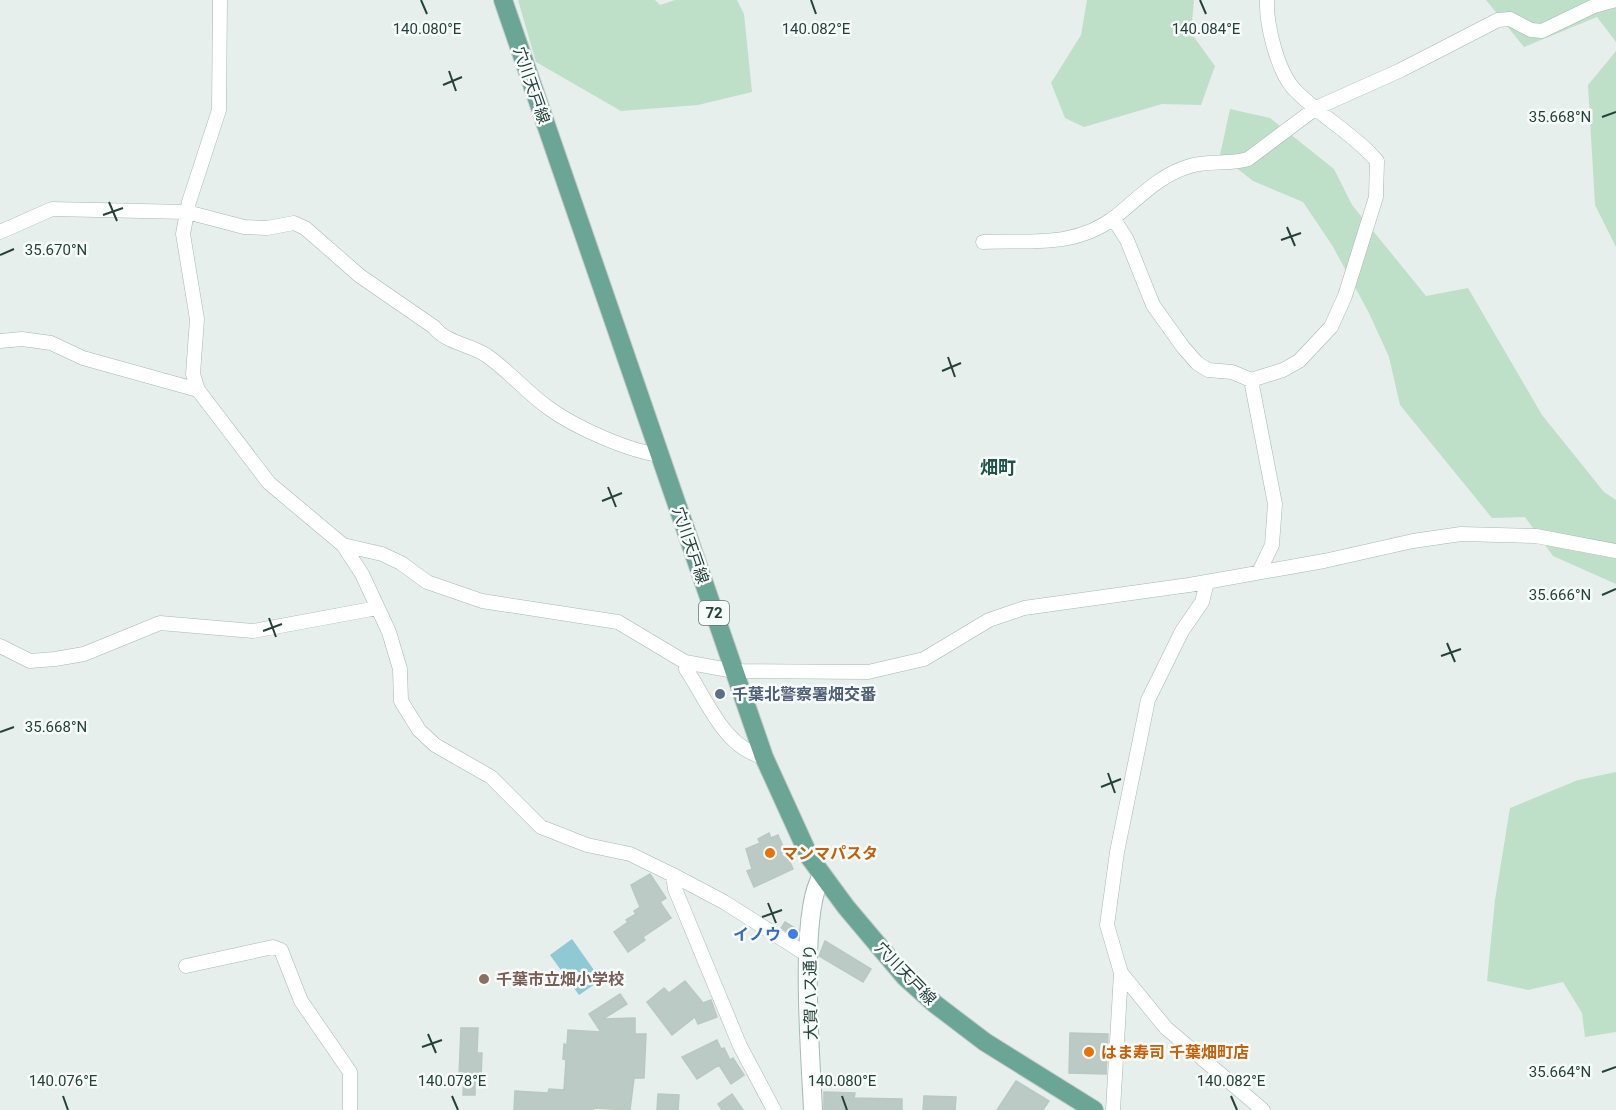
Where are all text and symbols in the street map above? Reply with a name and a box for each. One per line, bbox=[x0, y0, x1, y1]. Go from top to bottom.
text: 140.080°E bbox=[393, 20, 462, 38]
text: 140.082°E bbox=[782, 20, 851, 38]
text: 140.084°E bbox=[1172, 20, 1241, 38]
street label: 穴川天戸線 bbox=[510, 44, 554, 126]
text: 35.668°N bbox=[1529, 108, 1591, 126]
text: 35.670°N bbox=[25, 241, 87, 259]
district label: 畑町 bbox=[980, 457, 1016, 478]
street label: 穴川天戸線 bbox=[669, 504, 713, 586]
text: 35.666°N bbox=[1529, 586, 1591, 604]
road number: 72 bbox=[699, 601, 729, 625]
place label: 千葉北警察署畑交番 bbox=[732, 685, 876, 704]
marker: 千葉北警察署畑交番 bbox=[713, 687, 727, 701]
text: 35.668°N bbox=[25, 718, 87, 736]
place label: マンマパスタ bbox=[782, 844, 878, 863]
marker: マンマパスタ bbox=[763, 846, 777, 860]
place label: イノウ bbox=[733, 925, 781, 944]
marker: イノウ bbox=[786, 927, 800, 941]
street label: 穴川天戸線 bbox=[871, 938, 940, 1009]
street label: 大賀ハス通り bbox=[800, 944, 821, 1040]
place label: 千葉市立畑小学校 bbox=[496, 970, 624, 989]
marker: 千葉市立畑小学校 bbox=[477, 972, 491, 986]
place label: はま寿司 千葉畑町店 bbox=[1101, 1043, 1249, 1062]
marker: はま寿司 千葉畑町店 bbox=[1082, 1045, 1096, 1059]
text: 35.664°N bbox=[1529, 1063, 1591, 1081]
text: 140.076°E bbox=[29, 1072, 98, 1090]
text: 140.078°E bbox=[418, 1072, 487, 1090]
text: 140.080°E bbox=[808, 1072, 877, 1090]
text: 140.082°E bbox=[1197, 1072, 1266, 1090]

